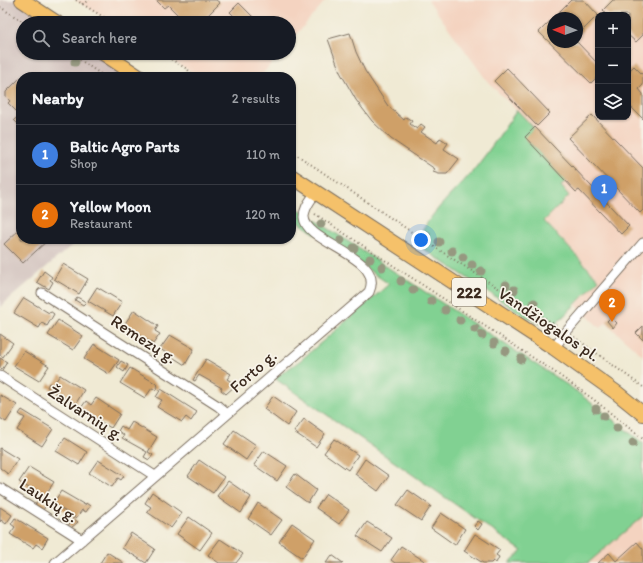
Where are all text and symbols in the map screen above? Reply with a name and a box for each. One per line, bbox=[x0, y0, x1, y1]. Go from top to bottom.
north arrow bbox=[547, 12, 583, 48]
map controls bbox=[595, 12, 631, 120]
button: + bbox=[595, 12, 631, 48]
search box bbox=[16, 16, 296, 60]
icon: search bbox=[30, 27, 52, 49]
text: Search here bbox=[62, 29, 137, 47]
button: − bbox=[595, 48, 631, 84]
button: layers bbox=[595, 84, 631, 120]
text: Nearby bbox=[32, 88, 84, 108]
text: 2 results bbox=[232, 91, 280, 106]
text: Baltic Agro Parts bbox=[70, 138, 180, 156]
text: 1 bbox=[42, 147, 48, 162]
text: 110 m bbox=[246, 147, 280, 162]
text: Shop bbox=[70, 156, 97, 171]
pin: 1 bbox=[591, 175, 617, 208]
text: Yellow Moon bbox=[70, 198, 151, 216]
text: 2 bbox=[42, 207, 48, 222]
text: 120 m bbox=[245, 207, 280, 222]
text: Restaurant bbox=[70, 216, 132, 231]
your location bbox=[411, 230, 431, 250]
road number: 222 bbox=[452, 278, 486, 306]
street label: Vandžiogalos pl. bbox=[494, 283, 604, 365]
pin: 2 bbox=[599, 289, 625, 322]
street label: Remezų g. bbox=[107, 310, 181, 368]
street label: Forto g. bbox=[226, 345, 280, 397]
street label: Žalvarnių g. bbox=[44, 381, 128, 445]
street label: Laukių g. bbox=[16, 474, 82, 526]

